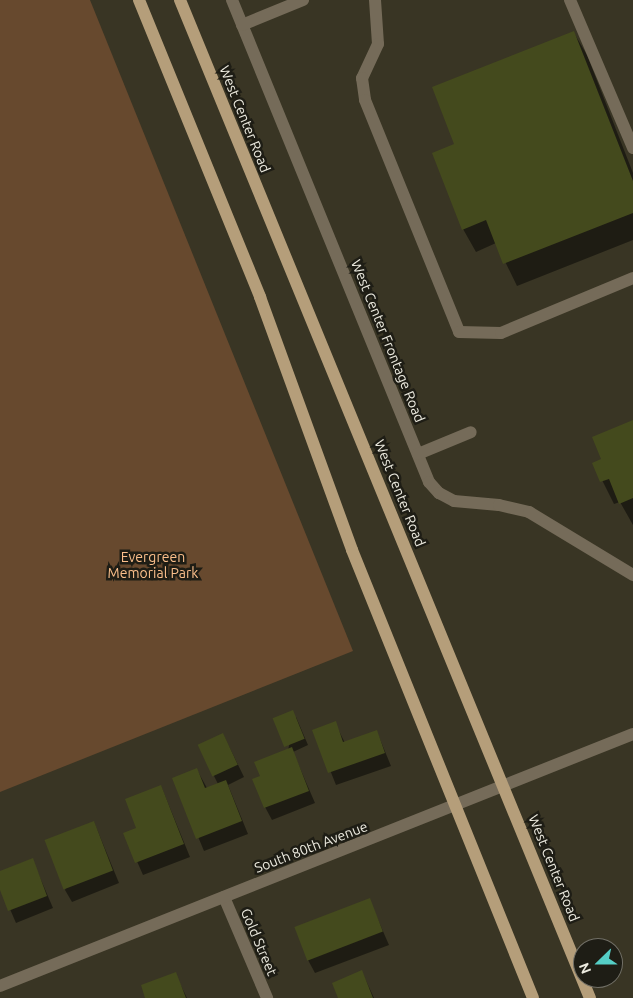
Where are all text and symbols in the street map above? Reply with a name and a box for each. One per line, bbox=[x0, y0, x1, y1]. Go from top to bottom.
street label: West Center Road bbox=[216, 63, 274, 175]
street label: West Center Frontage Road bbox=[348, 257, 428, 425]
street label: West Center Road bbox=[371, 437, 429, 549]
park label: Evergreen Memorial Park bbox=[108, 549, 198, 582]
street label: West Center Road bbox=[525, 812, 583, 924]
street label: South 80th Avenue bbox=[252, 818, 370, 876]
street label: Gold Street bbox=[237, 906, 281, 978]
north arrow bbox=[573, 938, 623, 988]
text: N bbox=[576, 960, 594, 976]

